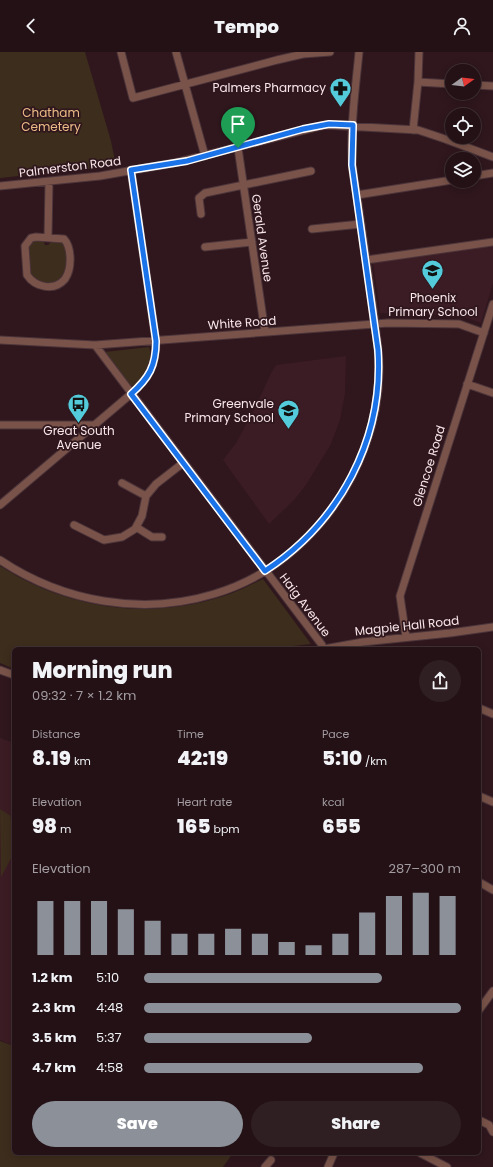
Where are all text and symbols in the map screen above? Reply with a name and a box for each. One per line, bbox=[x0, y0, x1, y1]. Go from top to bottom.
text: Tempo bbox=[214, 14, 279, 39]
icon: back bbox=[20, 15, 42, 37]
icon: person bbox=[451, 15, 473, 37]
north arrow bbox=[445, 64, 481, 100]
map controls bbox=[445, 64, 481, 188]
pharmacy icon: Palmers Pharmacy bbox=[328, 75, 354, 108]
place label: Palmers Pharmacy bbox=[213, 79, 326, 96]
park label: Chatham Cemetery bbox=[21, 104, 81, 135]
pin bbox=[221, 107, 255, 148]
button: locate bbox=[445, 108, 481, 144]
icon: arrive bbox=[227, 113, 249, 135]
street label: Palmerston Road bbox=[18, 152, 122, 181]
button: layers bbox=[445, 152, 481, 188]
street label: Gerald Avenue bbox=[248, 193, 277, 283]
school or university icon: Phoenix Primary School bbox=[420, 258, 446, 291]
place label: Phoenix Primary School bbox=[388, 289, 478, 320]
street label: White Road bbox=[207, 312, 277, 333]
bus stop icon: Great South Avenue bbox=[66, 391, 92, 424]
place label: Greenvale Primary School bbox=[184, 395, 274, 426]
school or university icon: Greenvale Primary School bbox=[276, 398, 302, 431]
place label: Great South Avenue bbox=[43, 422, 115, 453]
street label: Glencoe Road bbox=[408, 423, 449, 509]
street label: Haig Avenue bbox=[276, 569, 335, 640]
street label: Magpie Hall Road bbox=[354, 612, 460, 639]
text: Morning run bbox=[32, 655, 173, 686]
button: share bbox=[419, 660, 461, 702]
text: 09:32 · 7 × 1.2 km bbox=[32, 686, 136, 705]
text: Distance bbox=[32, 726, 80, 742]
text: Time bbox=[177, 726, 204, 742]
text: Pace bbox=[322, 726, 349, 742]
text: 8.19 bbox=[32, 744, 71, 772]
text: 42:19 bbox=[177, 744, 228, 772]
text: 5:10 bbox=[322, 744, 362, 772]
text: km bbox=[71, 753, 91, 769]
text: /km bbox=[362, 753, 387, 769]
text: Elevation bbox=[32, 794, 82, 810]
text: Heart rate bbox=[177, 794, 232, 810]
text: kcal bbox=[322, 794, 344, 810]
text: 98 bbox=[32, 812, 57, 840]
text: 165 bbox=[177, 812, 211, 840]
text: 655 bbox=[322, 812, 361, 840]
text: m bbox=[57, 821, 71, 837]
text: bpm bbox=[211, 821, 240, 837]
text: Elevation bbox=[32, 859, 91, 878]
text: 287–300 m bbox=[389, 859, 461, 878]
text: 1.2 km bbox=[32, 968, 73, 987]
text: 5:10 bbox=[96, 968, 119, 987]
text: 2.3 km bbox=[32, 998, 76, 1017]
text: 4:48 bbox=[96, 998, 123, 1017]
text: 3.5 km bbox=[32, 1028, 77, 1047]
text: 5:37 bbox=[96, 1028, 122, 1047]
text: 4.7 km bbox=[32, 1058, 76, 1077]
text: 4:58 bbox=[96, 1058, 123, 1077]
button: Save bbox=[32, 1101, 243, 1147]
button: Share bbox=[251, 1101, 461, 1147]

